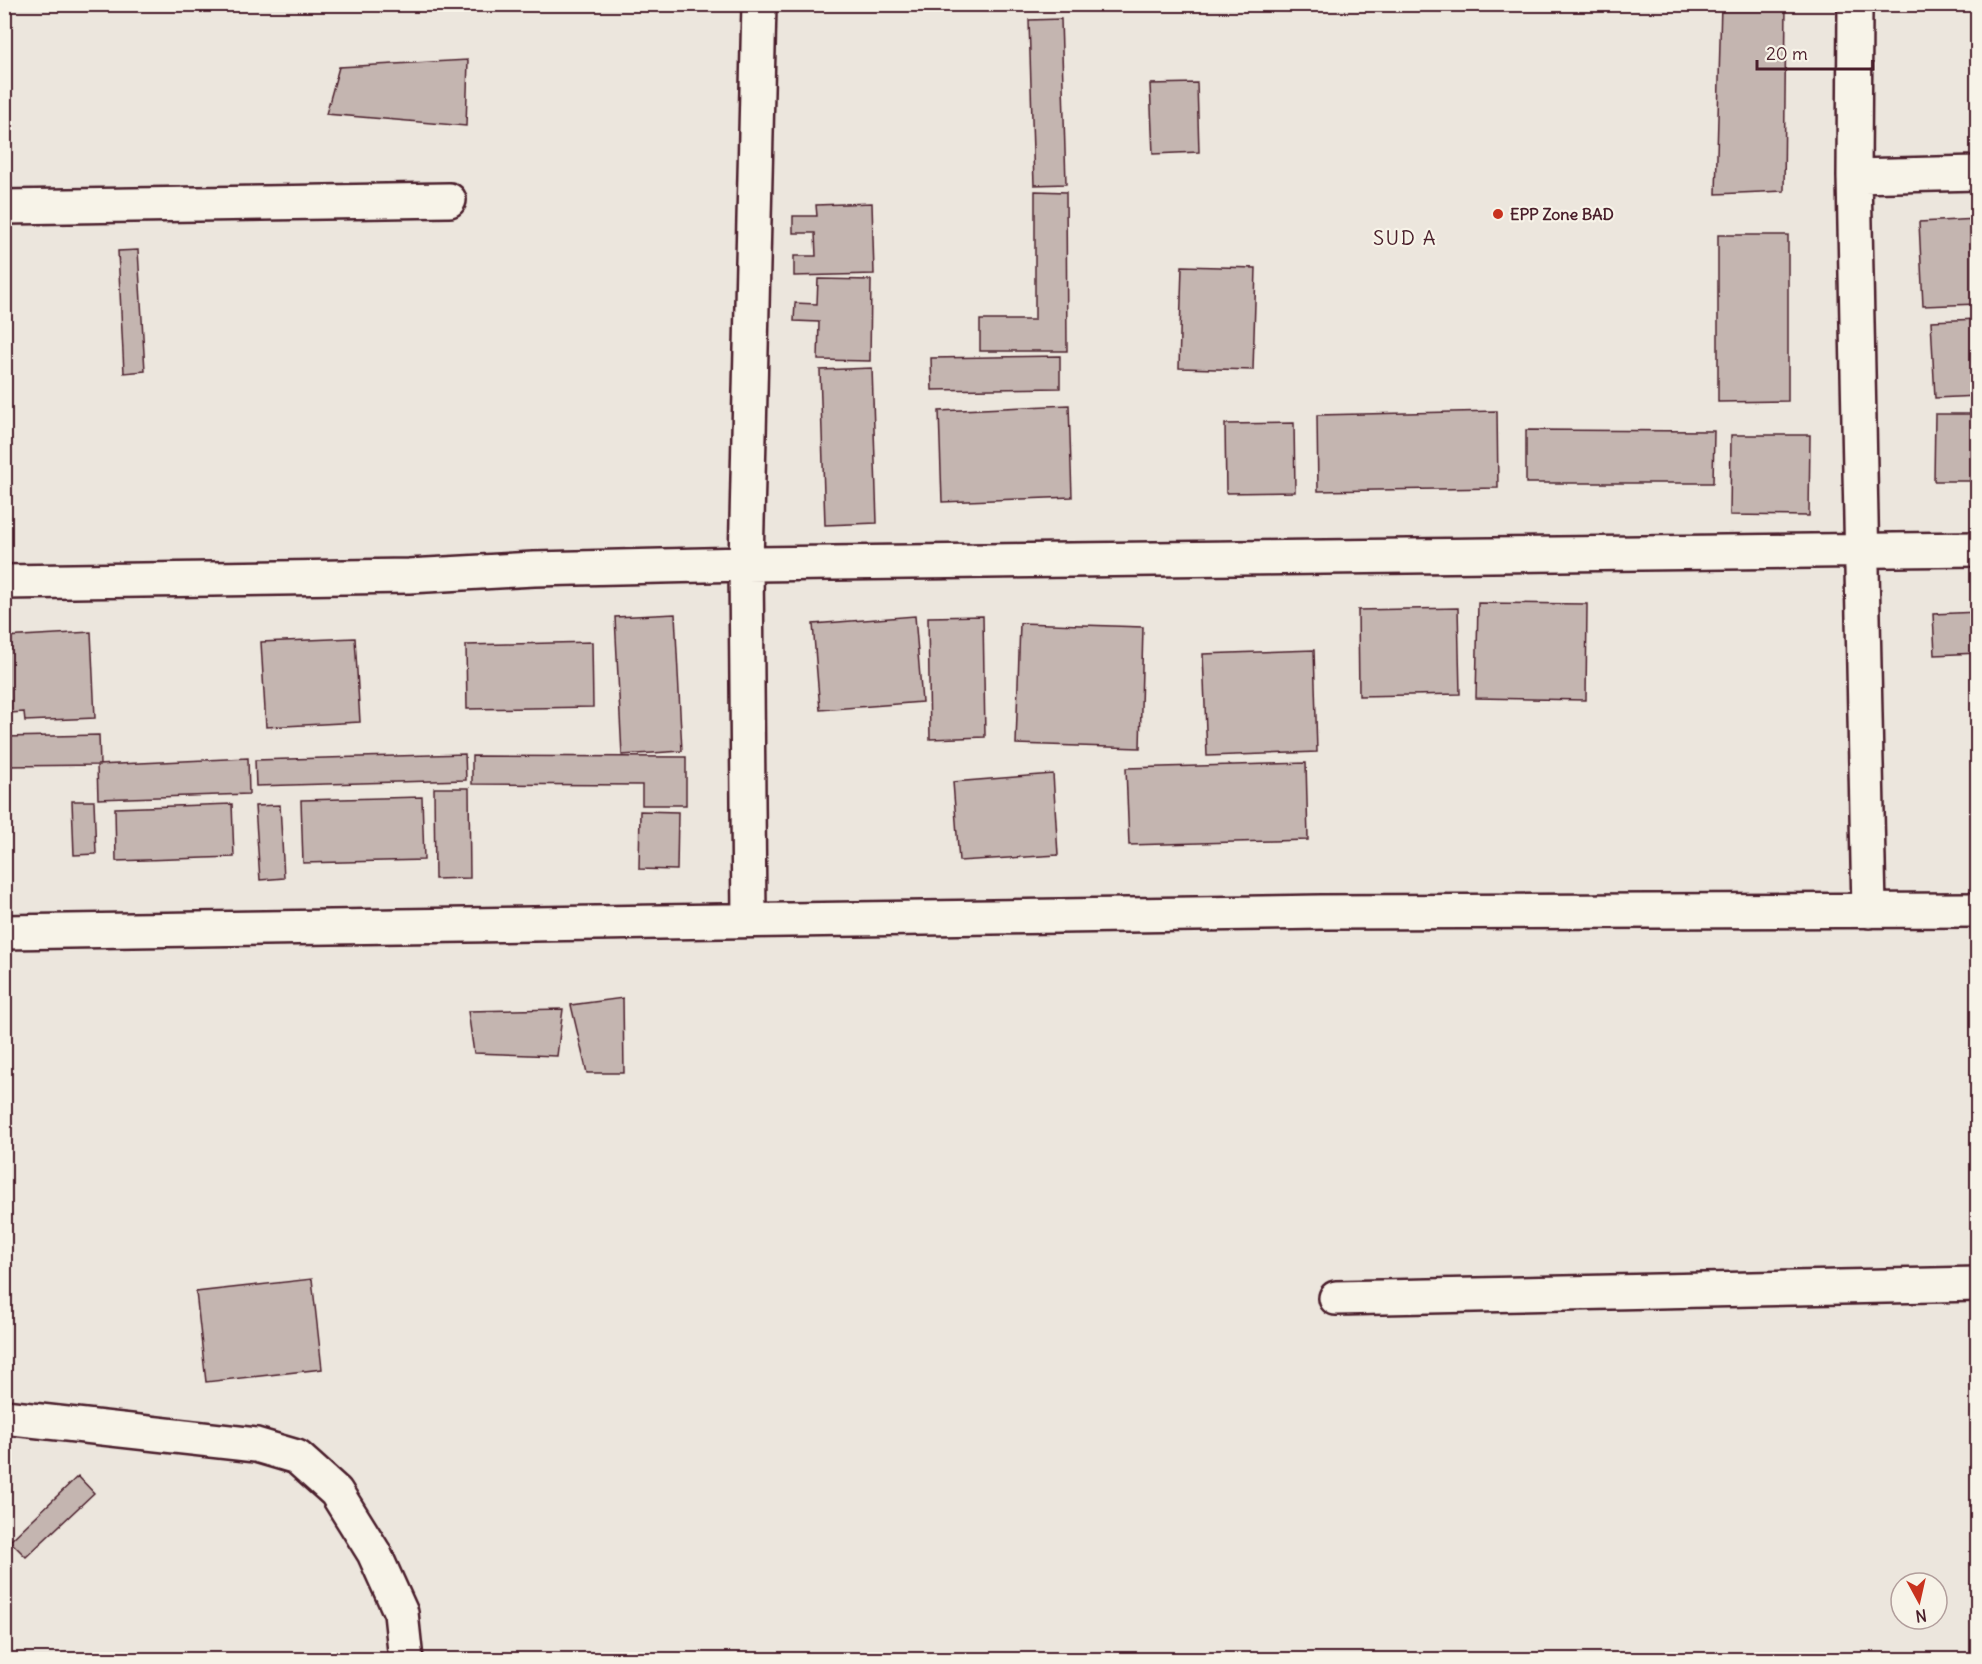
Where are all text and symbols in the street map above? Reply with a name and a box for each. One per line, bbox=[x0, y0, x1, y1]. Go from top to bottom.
scale bar bbox=[1757, 33, 1872, 71]
text: 20 m bbox=[1766, 42, 1808, 65]
place label: EPP Zone BAD bbox=[1510, 204, 1614, 224]
marker: EPP Zone BAD bbox=[1491, 207, 1505, 221]
district label: SUD A bbox=[1373, 225, 1437, 250]
north arrow bbox=[1889, 1571, 1949, 1631]
text: N bbox=[1914, 1605, 1928, 1627]

